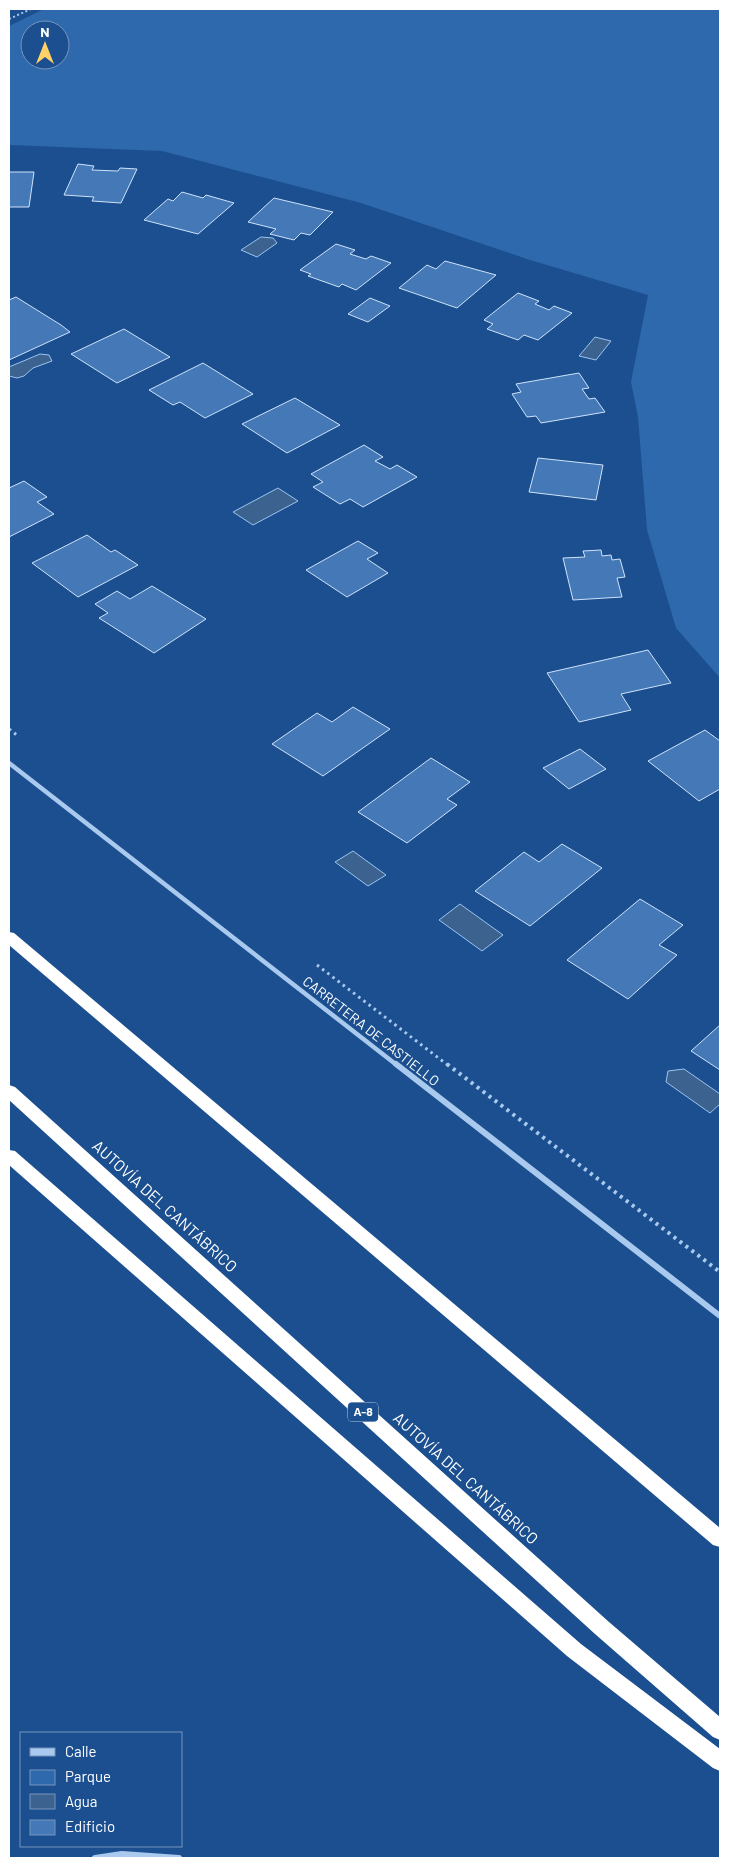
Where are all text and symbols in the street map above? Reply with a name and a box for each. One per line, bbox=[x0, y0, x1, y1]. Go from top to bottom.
north arrow bbox=[20, 20, 70, 70]
text: N bbox=[40, 23, 50, 40]
street label: CARRETERA DE CASTIELLO bbox=[300, 972, 443, 1089]
street label: AUTOVÍA DEL CANTÁBRICO bbox=[89, 1136, 242, 1276]
road number: A-8 bbox=[348, 1402, 378, 1421]
street label: AUTOVÍA DEL CANTÁBRICO bbox=[390, 1408, 543, 1548]
legend bbox=[20, 1732, 182, 1847]
text: Calle bbox=[65, 1742, 97, 1760]
text: Parque bbox=[65, 1767, 111, 1785]
text: Agua bbox=[65, 1792, 98, 1810]
text: Edificio bbox=[65, 1817, 115, 1835]

